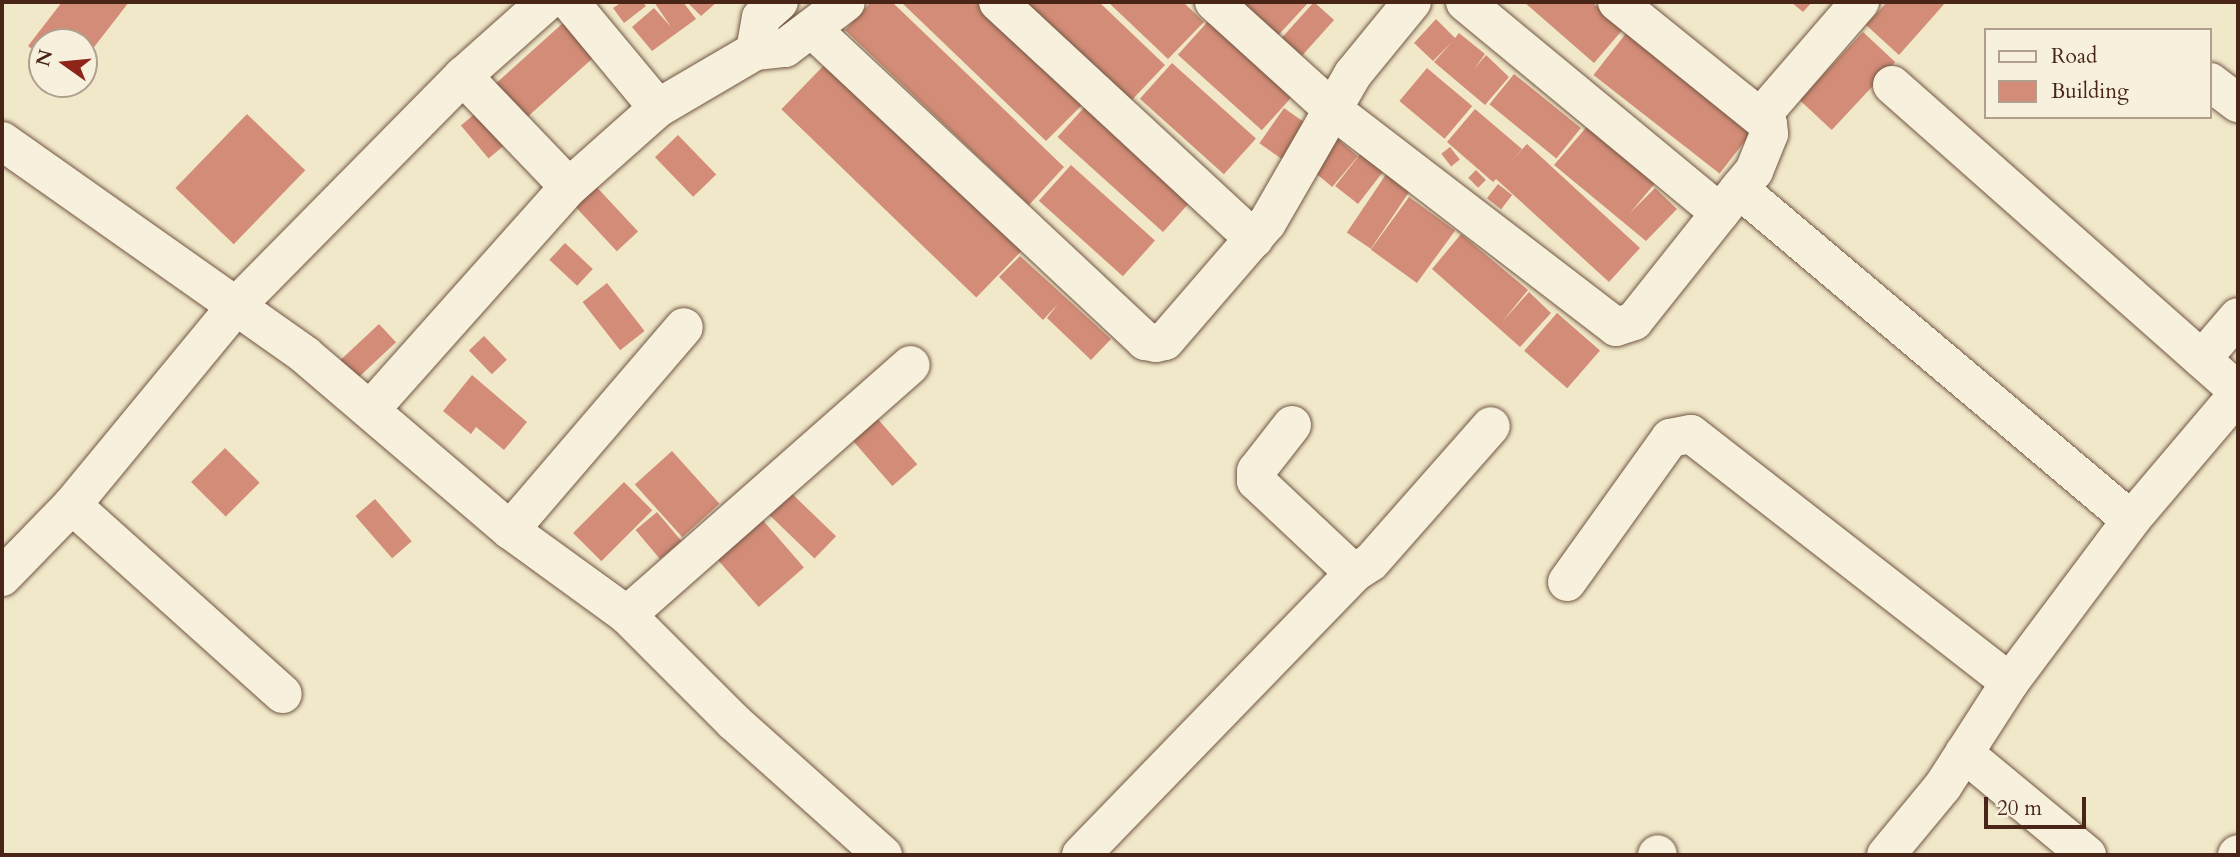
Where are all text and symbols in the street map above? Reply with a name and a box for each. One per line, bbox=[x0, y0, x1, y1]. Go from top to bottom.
north arrow bbox=[28, 28, 98, 98]
legend bbox=[1984, 28, 2212, 119]
text: Road bbox=[2051, 42, 2097, 71]
text: N bbox=[30, 47, 59, 69]
text: Building bbox=[2051, 77, 2129, 106]
scale bar bbox=[1988, 784, 2090, 828]
text: 20 m bbox=[1997, 794, 2042, 823]

